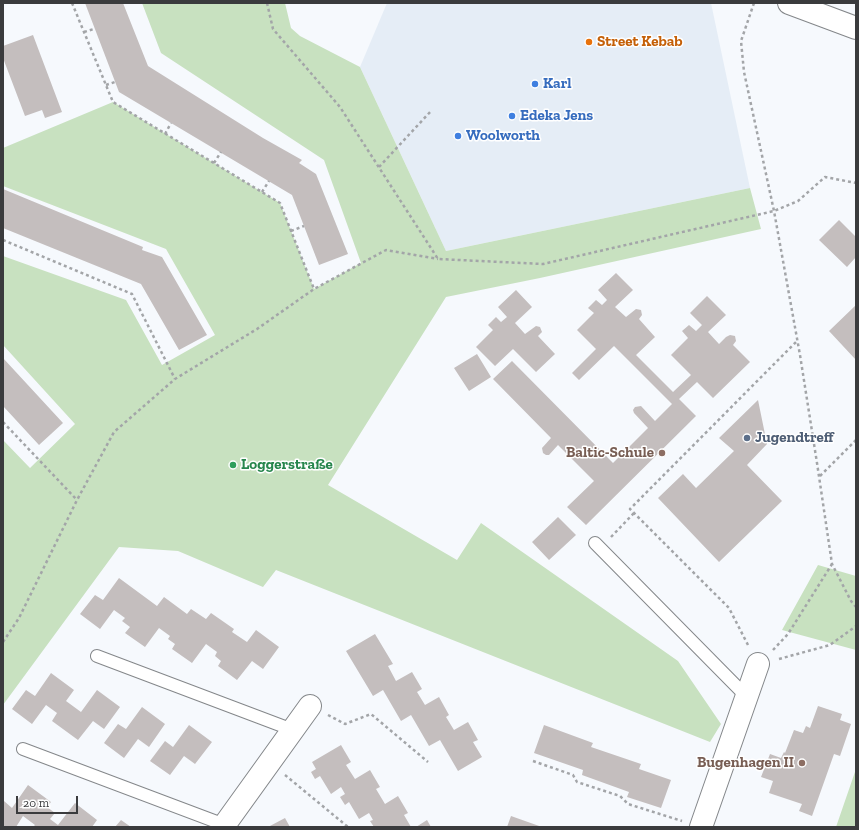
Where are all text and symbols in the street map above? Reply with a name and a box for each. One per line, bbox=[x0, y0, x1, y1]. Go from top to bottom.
place label: Street Kebab bbox=[597, 33, 683, 51]
marker: Street Kebab bbox=[584, 37, 594, 47]
place label: Karl bbox=[543, 75, 571, 93]
marker: Karl bbox=[530, 79, 540, 89]
place label: Edeka Jens bbox=[520, 107, 593, 125]
marker: Edeka Jens bbox=[507, 111, 517, 121]
place label: Woolworth bbox=[466, 127, 540, 145]
marker: Woolworth bbox=[453, 131, 463, 141]
place label: Jugendtreff bbox=[755, 429, 833, 447]
marker: Jugendtreff bbox=[742, 433, 752, 443]
place label: Baltic-Schule bbox=[566, 444, 654, 462]
marker: Baltic-Schule bbox=[657, 448, 667, 458]
place label: Loggerstraße bbox=[241, 456, 333, 474]
marker: Loggerstraße bbox=[228, 460, 238, 470]
place label: Bugenhagen II bbox=[697, 754, 794, 772]
marker: Bugenhagen II bbox=[797, 758, 807, 768]
scale bar bbox=[18, 788, 80, 814]
text: 20 m bbox=[23, 796, 49, 810]

